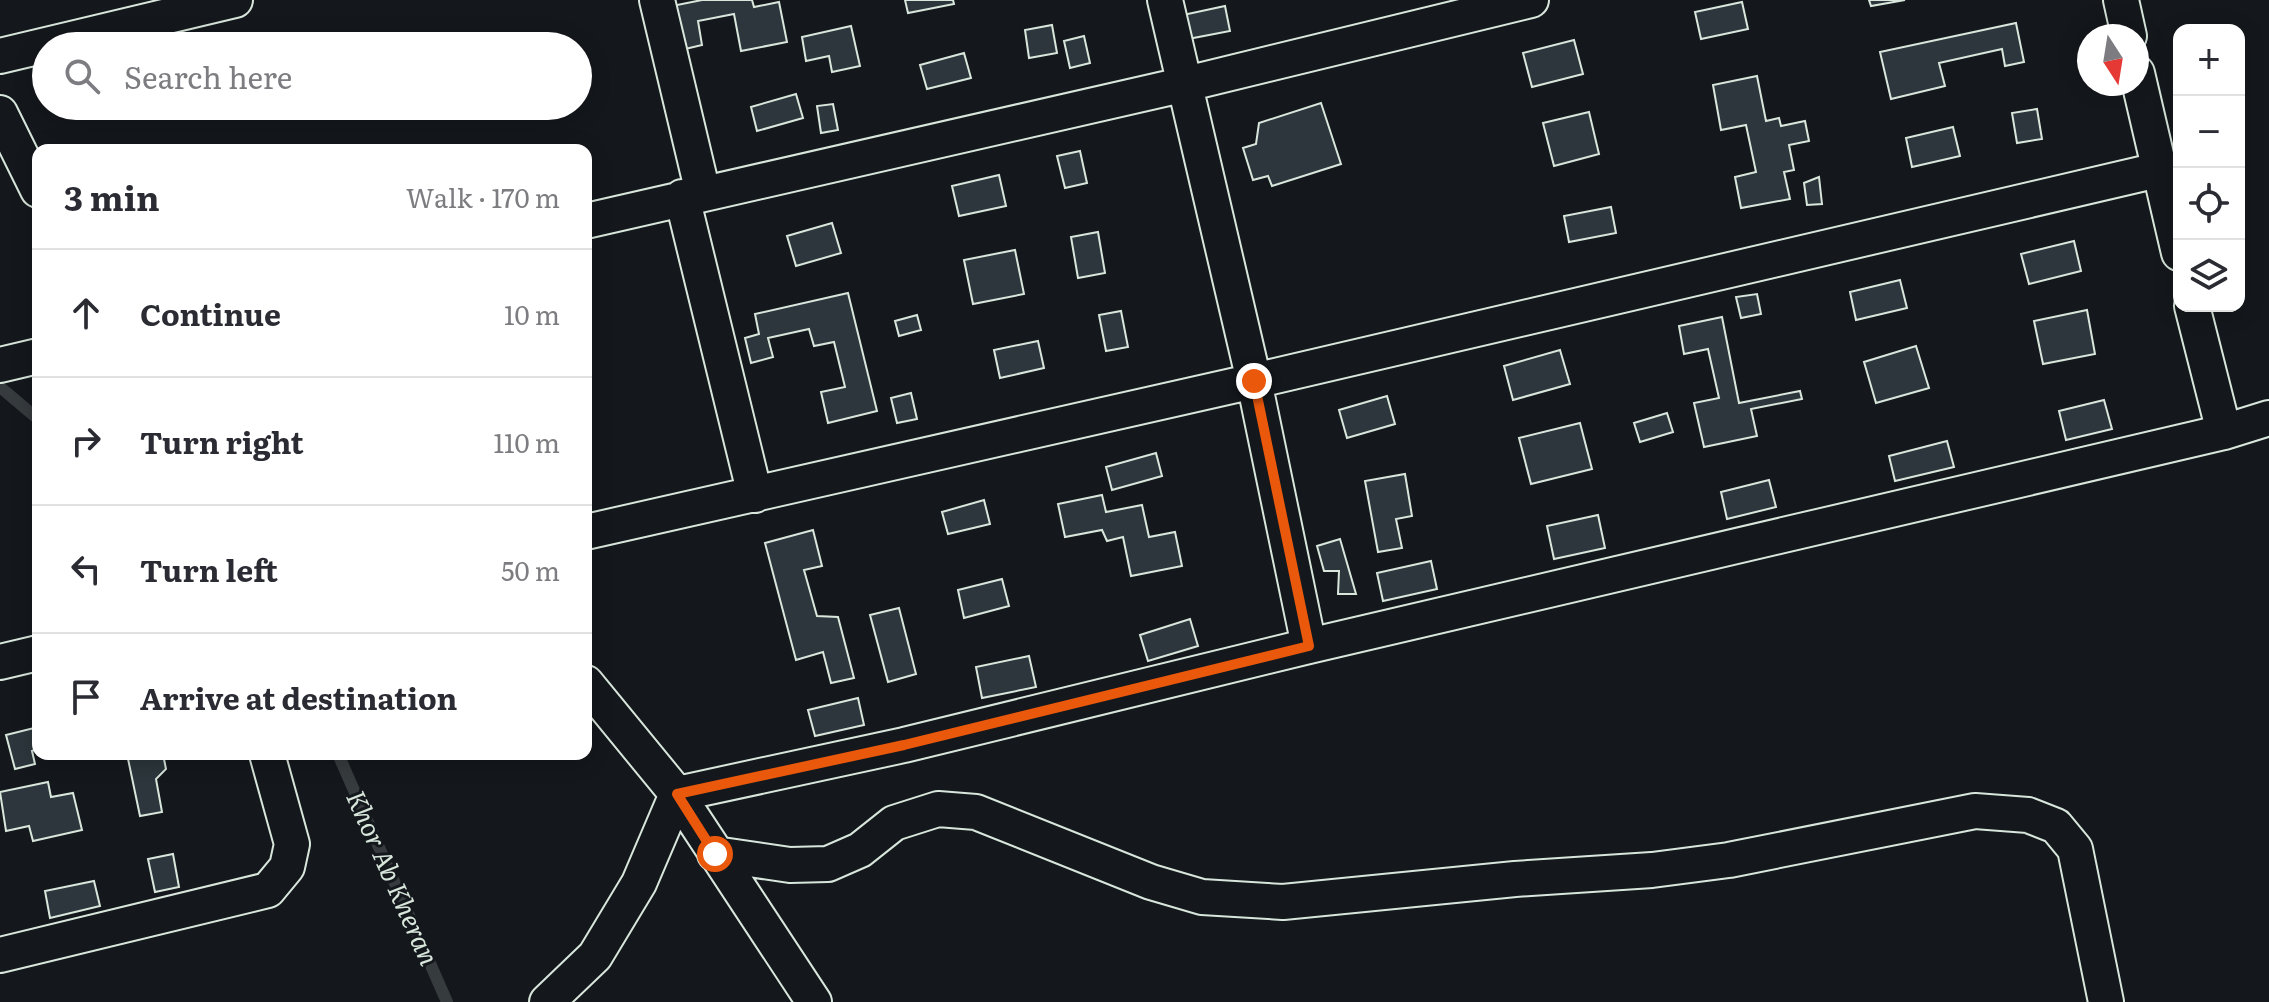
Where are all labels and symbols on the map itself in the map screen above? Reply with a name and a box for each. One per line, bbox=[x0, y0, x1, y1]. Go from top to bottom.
north arrow bbox=[2077, 24, 2149, 96]
route end bbox=[1236, 363, 1272, 399]
water label: Khor Ab Kheran bbox=[338, 783, 450, 971]
route start bbox=[697, 836, 733, 872]

